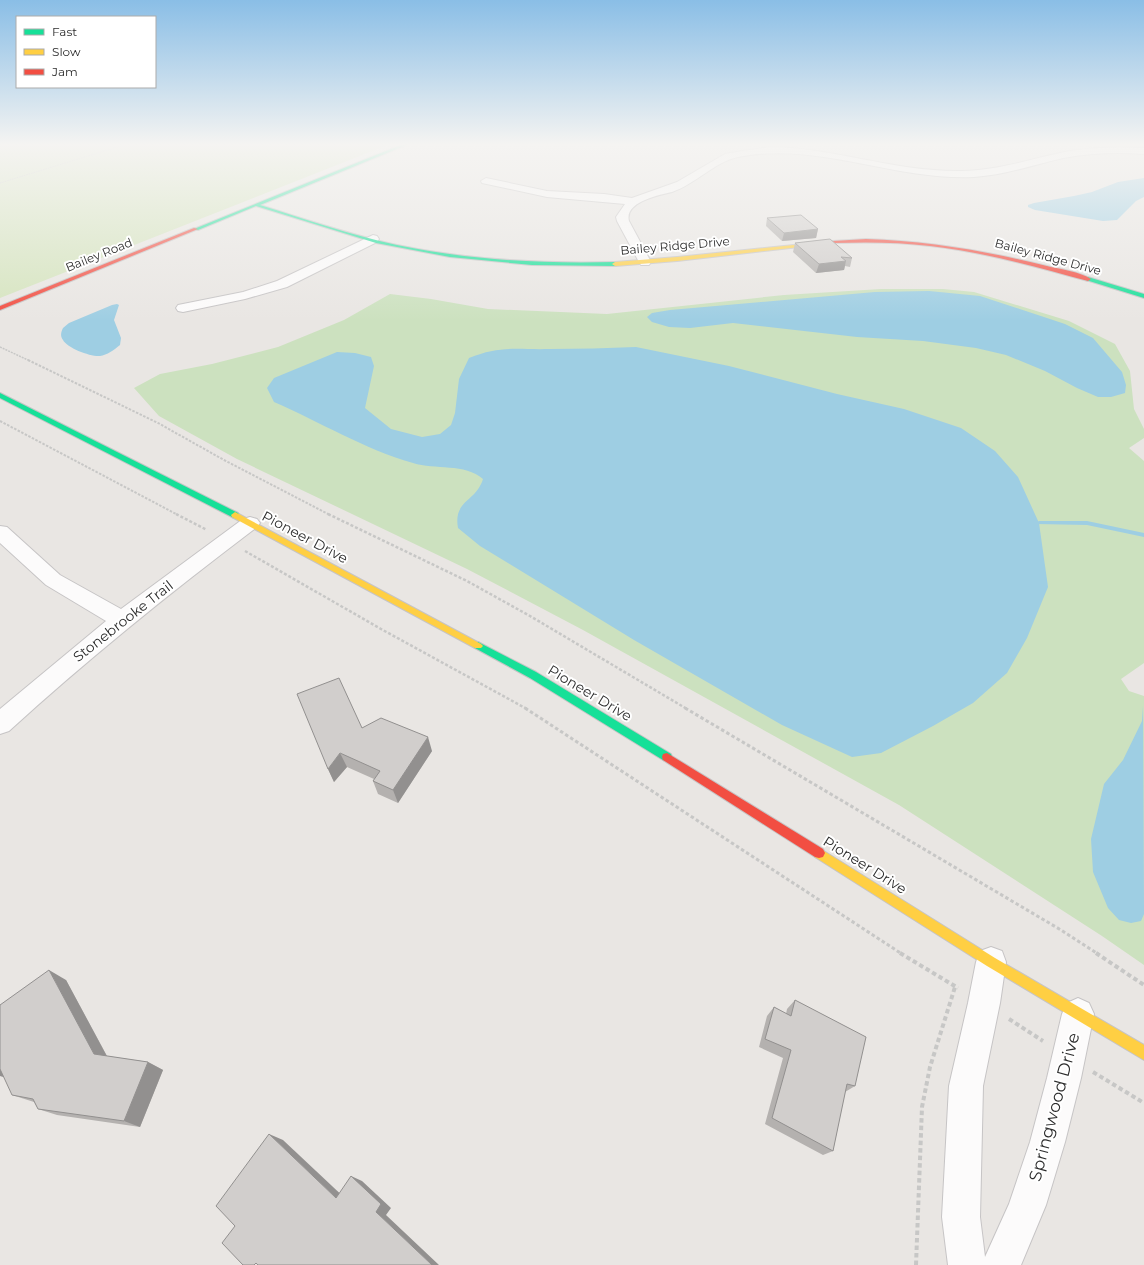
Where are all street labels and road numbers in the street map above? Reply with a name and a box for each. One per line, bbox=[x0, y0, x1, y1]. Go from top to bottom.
street label: Bailey Ridge Drive bbox=[620, 233, 730, 258]
street label: Bailey Road bbox=[63, 234, 134, 275]
street label: Bailey Ridge Drive bbox=[993, 235, 1103, 278]
street label: Pioneer Drive bbox=[259, 507, 351, 567]
street label: Stonebrooke Trail bbox=[69, 576, 177, 666]
street label: Pioneer Drive bbox=[545, 661, 635, 725]
street label: Pioneer Drive bbox=[820, 832, 910, 898]
street label: Springwood Drive bbox=[1025, 1031, 1083, 1183]

